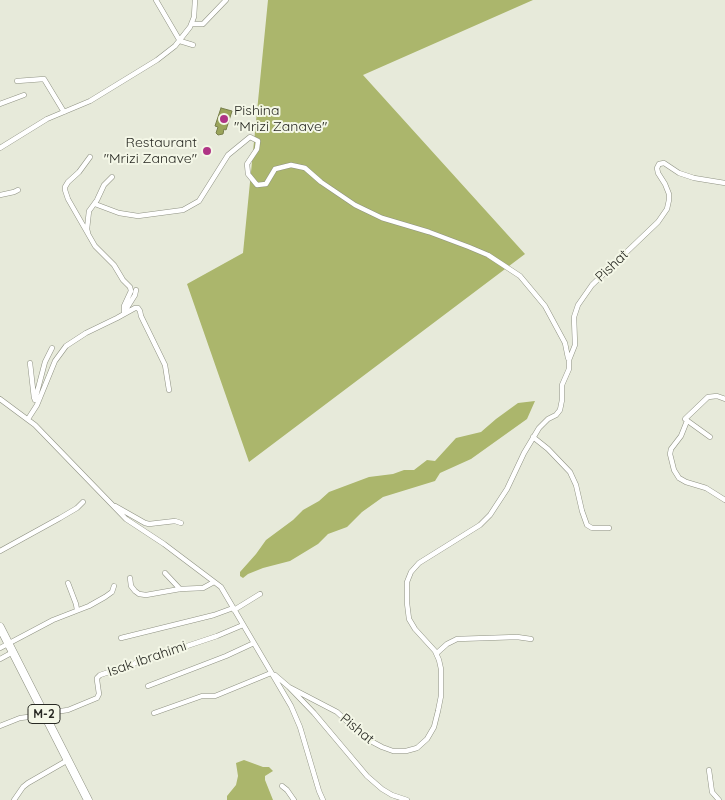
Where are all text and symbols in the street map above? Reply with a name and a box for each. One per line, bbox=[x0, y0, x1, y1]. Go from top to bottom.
place label: Pishina "Mrizi Zanave" bbox=[234, 103, 327, 136]
marker: Pishina "Mrizi Zanave" bbox=[218, 113, 230, 125]
place label: Restaurant "Mrizi Zanave" bbox=[104, 135, 197, 168]
marker: Restaurant "Mrizi Zanave" bbox=[201, 145, 213, 157]
street label: Pishat bbox=[592, 246, 632, 286]
street label: Isak Ibrahimi bbox=[105, 638, 189, 680]
road number: M-2 bbox=[28, 704, 60, 724]
street label: Pishat bbox=[337, 710, 377, 748]

